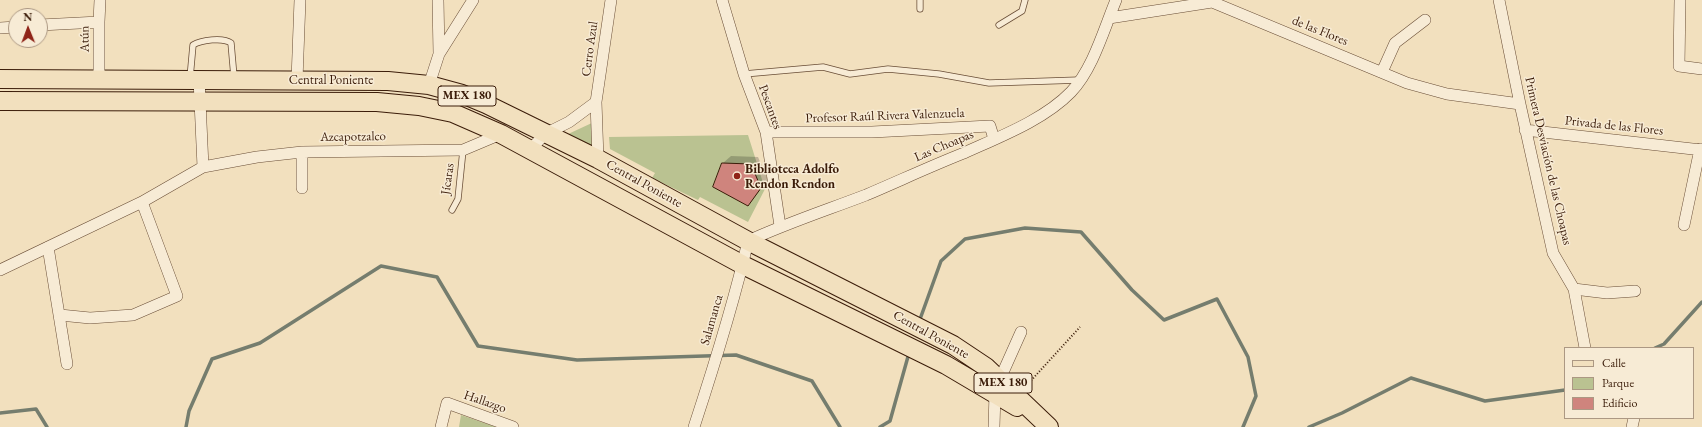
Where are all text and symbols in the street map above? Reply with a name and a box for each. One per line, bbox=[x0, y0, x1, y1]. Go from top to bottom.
north arrow bbox=[8, 8, 48, 48]
text: N bbox=[23, 10, 32, 24]
street label: de las Flores bbox=[1290, 13, 1350, 49]
street label: Cerro Azul bbox=[578, 20, 602, 78]
street label: Atún bbox=[77, 25, 93, 53]
street label: Central Poniente bbox=[289, 72, 373, 88]
street label: Primera Desviación de las Choapas bbox=[1521, 75, 1575, 247]
street label: Pescantes bbox=[755, 83, 785, 131]
road number: MEX 180 bbox=[438, 86, 496, 106]
street label: Profesor Raúl Rivera Valenzuela bbox=[805, 105, 965, 127]
street label: Privada de las Flores bbox=[1564, 113, 1664, 139]
street label: Las Choapas bbox=[912, 127, 976, 165]
street label: Azcapotzalco bbox=[320, 129, 386, 145]
street label: Central Poniente bbox=[603, 157, 685, 211]
place label: Biblioteca Adolfo Rendon Rendon bbox=[745, 161, 839, 192]
street label: Jícaras bbox=[438, 162, 458, 196]
marker: Biblioteca Adolfo Rendon Rendon bbox=[732, 171, 742, 181]
street label: Salamanca bbox=[697, 293, 727, 347]
street label: Central Poniente bbox=[890, 308, 972, 362]
legend bbox=[1564, 347, 1694, 419]
text: Calle bbox=[1602, 355, 1626, 371]
road number: MEX 180 bbox=[974, 373, 1032, 393]
text: Parque bbox=[1602, 375, 1634, 391]
street label: Hallazgo bbox=[462, 387, 508, 417]
text: Edificio bbox=[1602, 395, 1637, 411]

